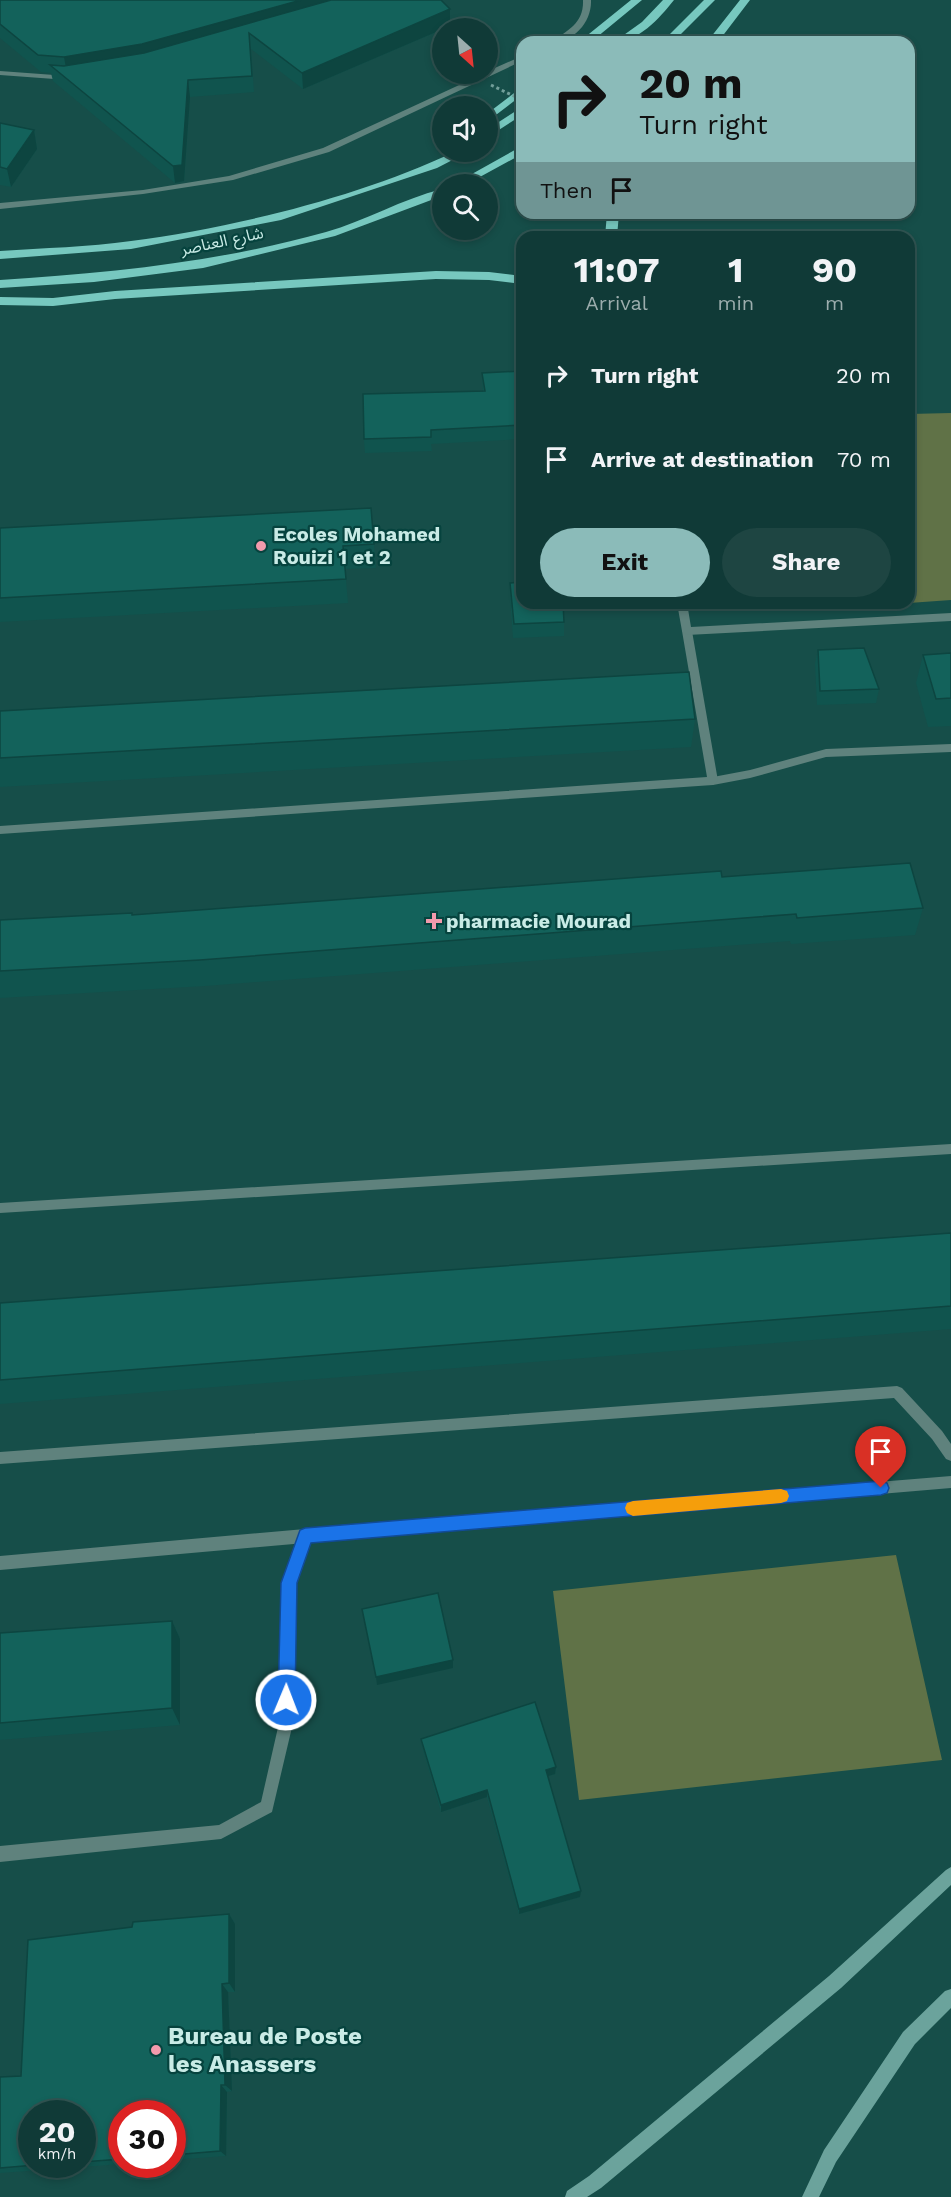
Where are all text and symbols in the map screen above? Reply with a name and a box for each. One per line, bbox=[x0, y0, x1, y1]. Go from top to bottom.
north arrow bbox=[432, 18, 498, 84]
map controls bbox=[432, 18, 498, 240]
text: 20 m bbox=[639, 59, 743, 108]
icon: right bbox=[540, 60, 618, 138]
button: sound bbox=[432, 96, 498, 162]
text: Turn right bbox=[639, 109, 768, 141]
button: search bbox=[432, 174, 498, 240]
icon: arrive bbox=[605, 174, 638, 207]
text: Then bbox=[540, 178, 593, 203]
street label: شارع العناصر bbox=[178, 223, 266, 262]
text: 11:07 bbox=[574, 249, 660, 291]
text: 1 bbox=[728, 249, 744, 291]
text: 90 bbox=[812, 249, 857, 291]
text: Arrival bbox=[586, 291, 648, 315]
text: min bbox=[717, 291, 754, 315]
text: m bbox=[825, 291, 844, 315]
icon: right bbox=[540, 359, 573, 392]
text: Turn right bbox=[591, 363, 698, 388]
text: 20 m bbox=[836, 363, 891, 388]
icon: arrive bbox=[540, 443, 573, 476]
text: Arrive at destination bbox=[591, 447, 814, 472]
text: 70 m bbox=[837, 447, 891, 472]
place label: Ecoles Mohamed Rouizi 1 et 2 bbox=[273, 522, 440, 569]
button: Exit bbox=[540, 528, 710, 597]
button: Share bbox=[722, 528, 891, 597]
marker: Ecoles Mohamed Rouizi 1 et 2 bbox=[254, 539, 268, 553]
place label: pharmacie Mourad bbox=[446, 909, 631, 933]
marker: pharmacie Mourad bbox=[427, 914, 441, 928]
pin bbox=[855, 1426, 906, 1488]
icon: arrive bbox=[864, 1435, 897, 1468]
position arrow bbox=[254, 1668, 318, 1732]
place label: Bureau de Poste les Anassers bbox=[168, 2022, 362, 2078]
marker: Bureau de Poste les Anassers bbox=[149, 2043, 163, 2057]
speed limit sign: 30 bbox=[108, 2100, 186, 2178]
text: 20 bbox=[38, 2114, 76, 2149]
text: km/h bbox=[38, 2145, 76, 2163]

